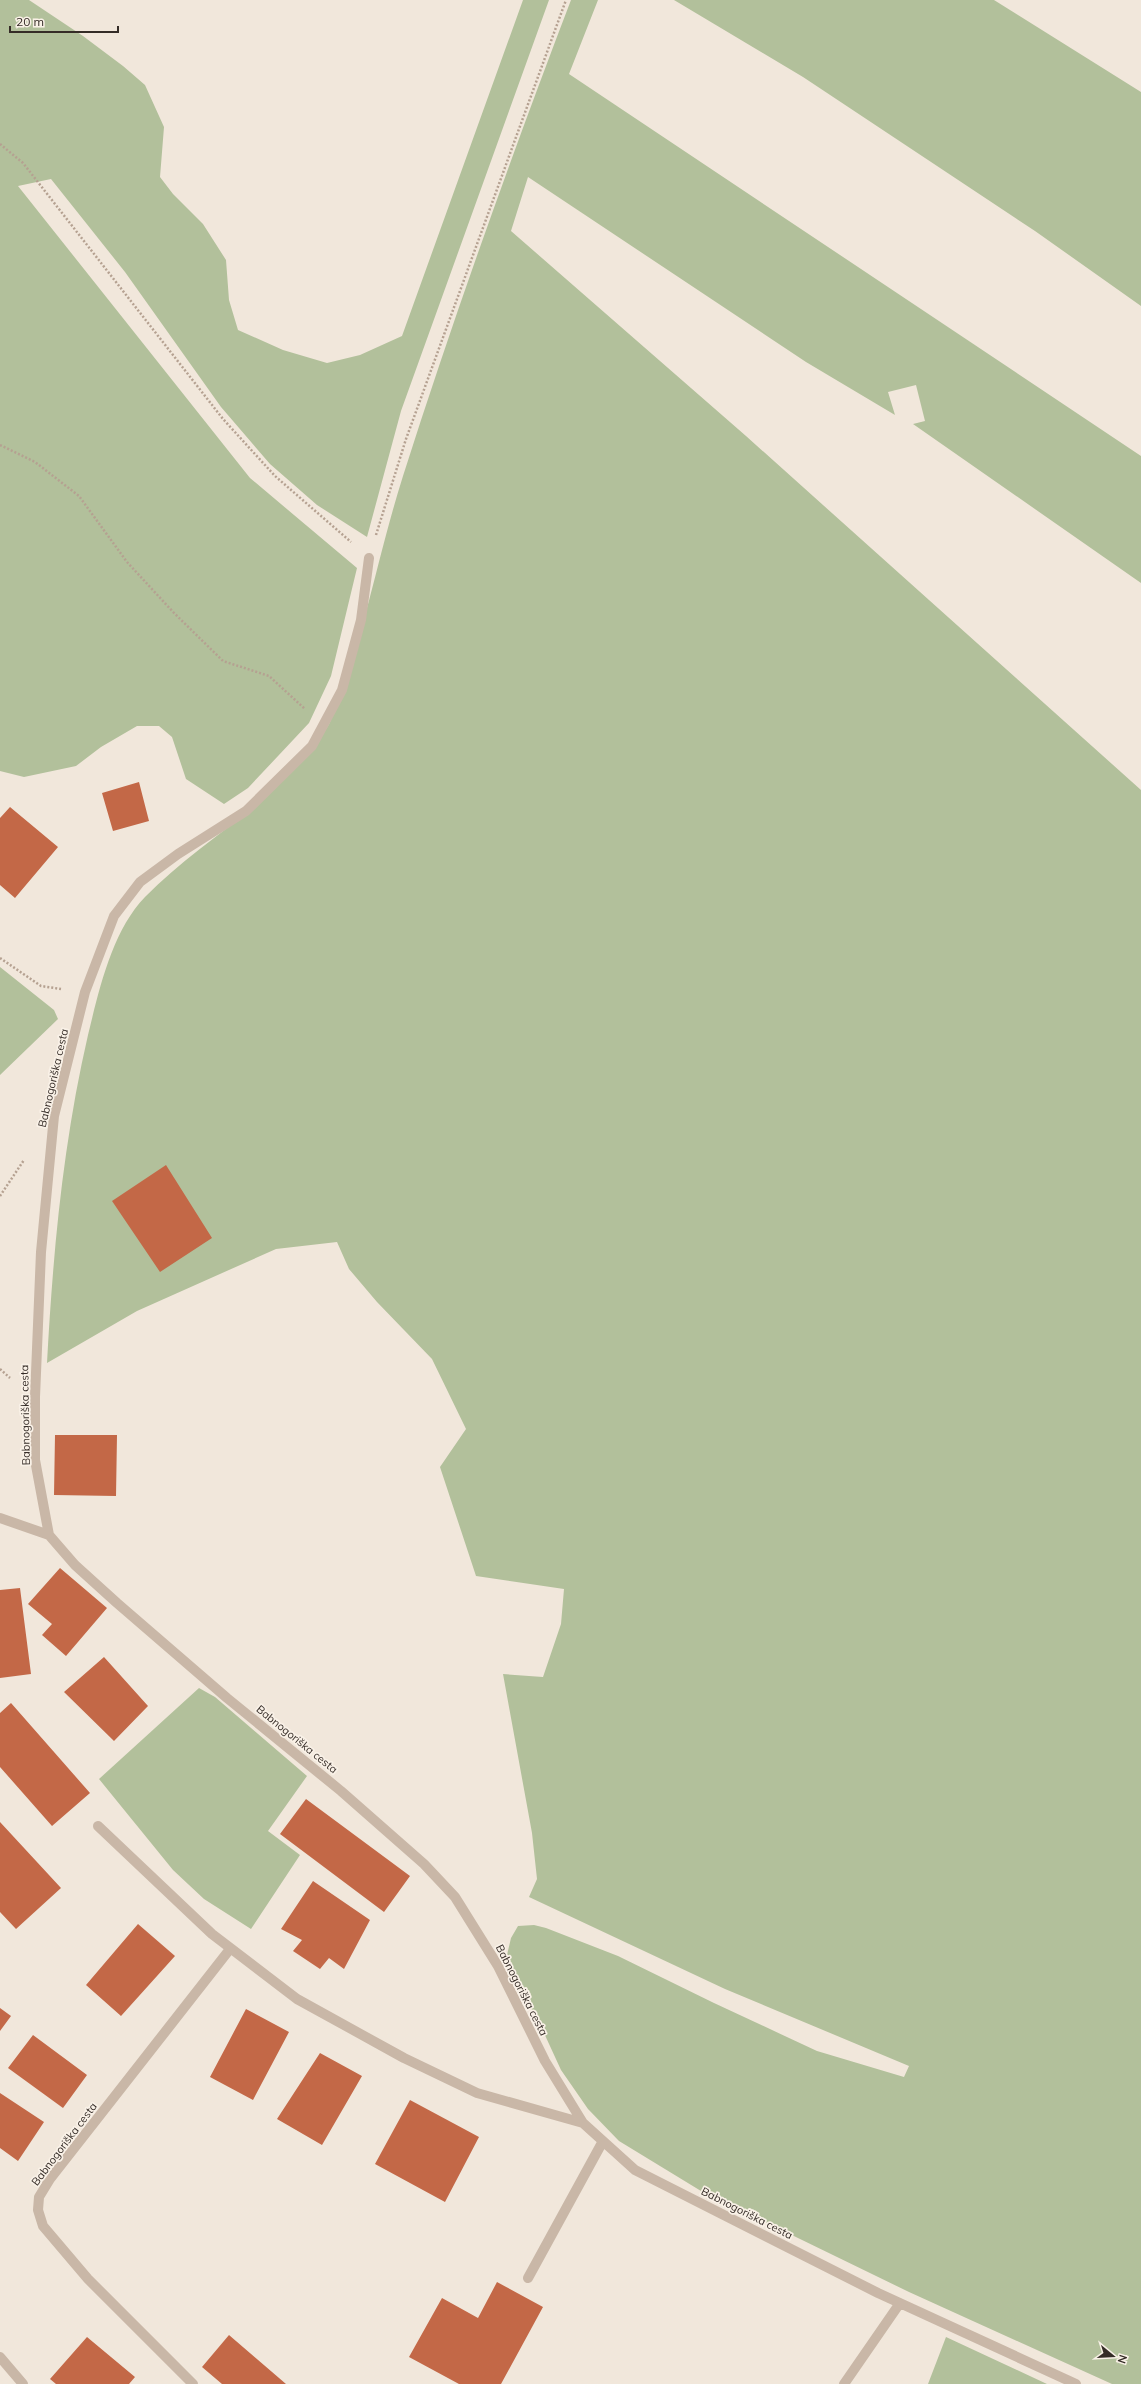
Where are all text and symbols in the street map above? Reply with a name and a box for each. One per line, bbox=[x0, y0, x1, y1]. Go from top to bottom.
scale bar bbox=[10, 8, 118, 34]
text: 20 m bbox=[16, 14, 44, 29]
street label: Babnogoriška cesta bbox=[35, 1027, 71, 1129]
street label: Babnogoriška cesta bbox=[17, 1365, 33, 1465]
street label: Babnogoriška cesta bbox=[253, 1702, 341, 1776]
street label: Babnogoriška cesta bbox=[493, 1942, 551, 2038]
street label: Babnogoriška cesta bbox=[28, 2100, 100, 2188]
street label: Babnogoriška cesta bbox=[699, 2184, 795, 2242]
north arrow bbox=[1093, 2336, 1133, 2376]
text: N bbox=[1115, 2353, 1130, 2365]

